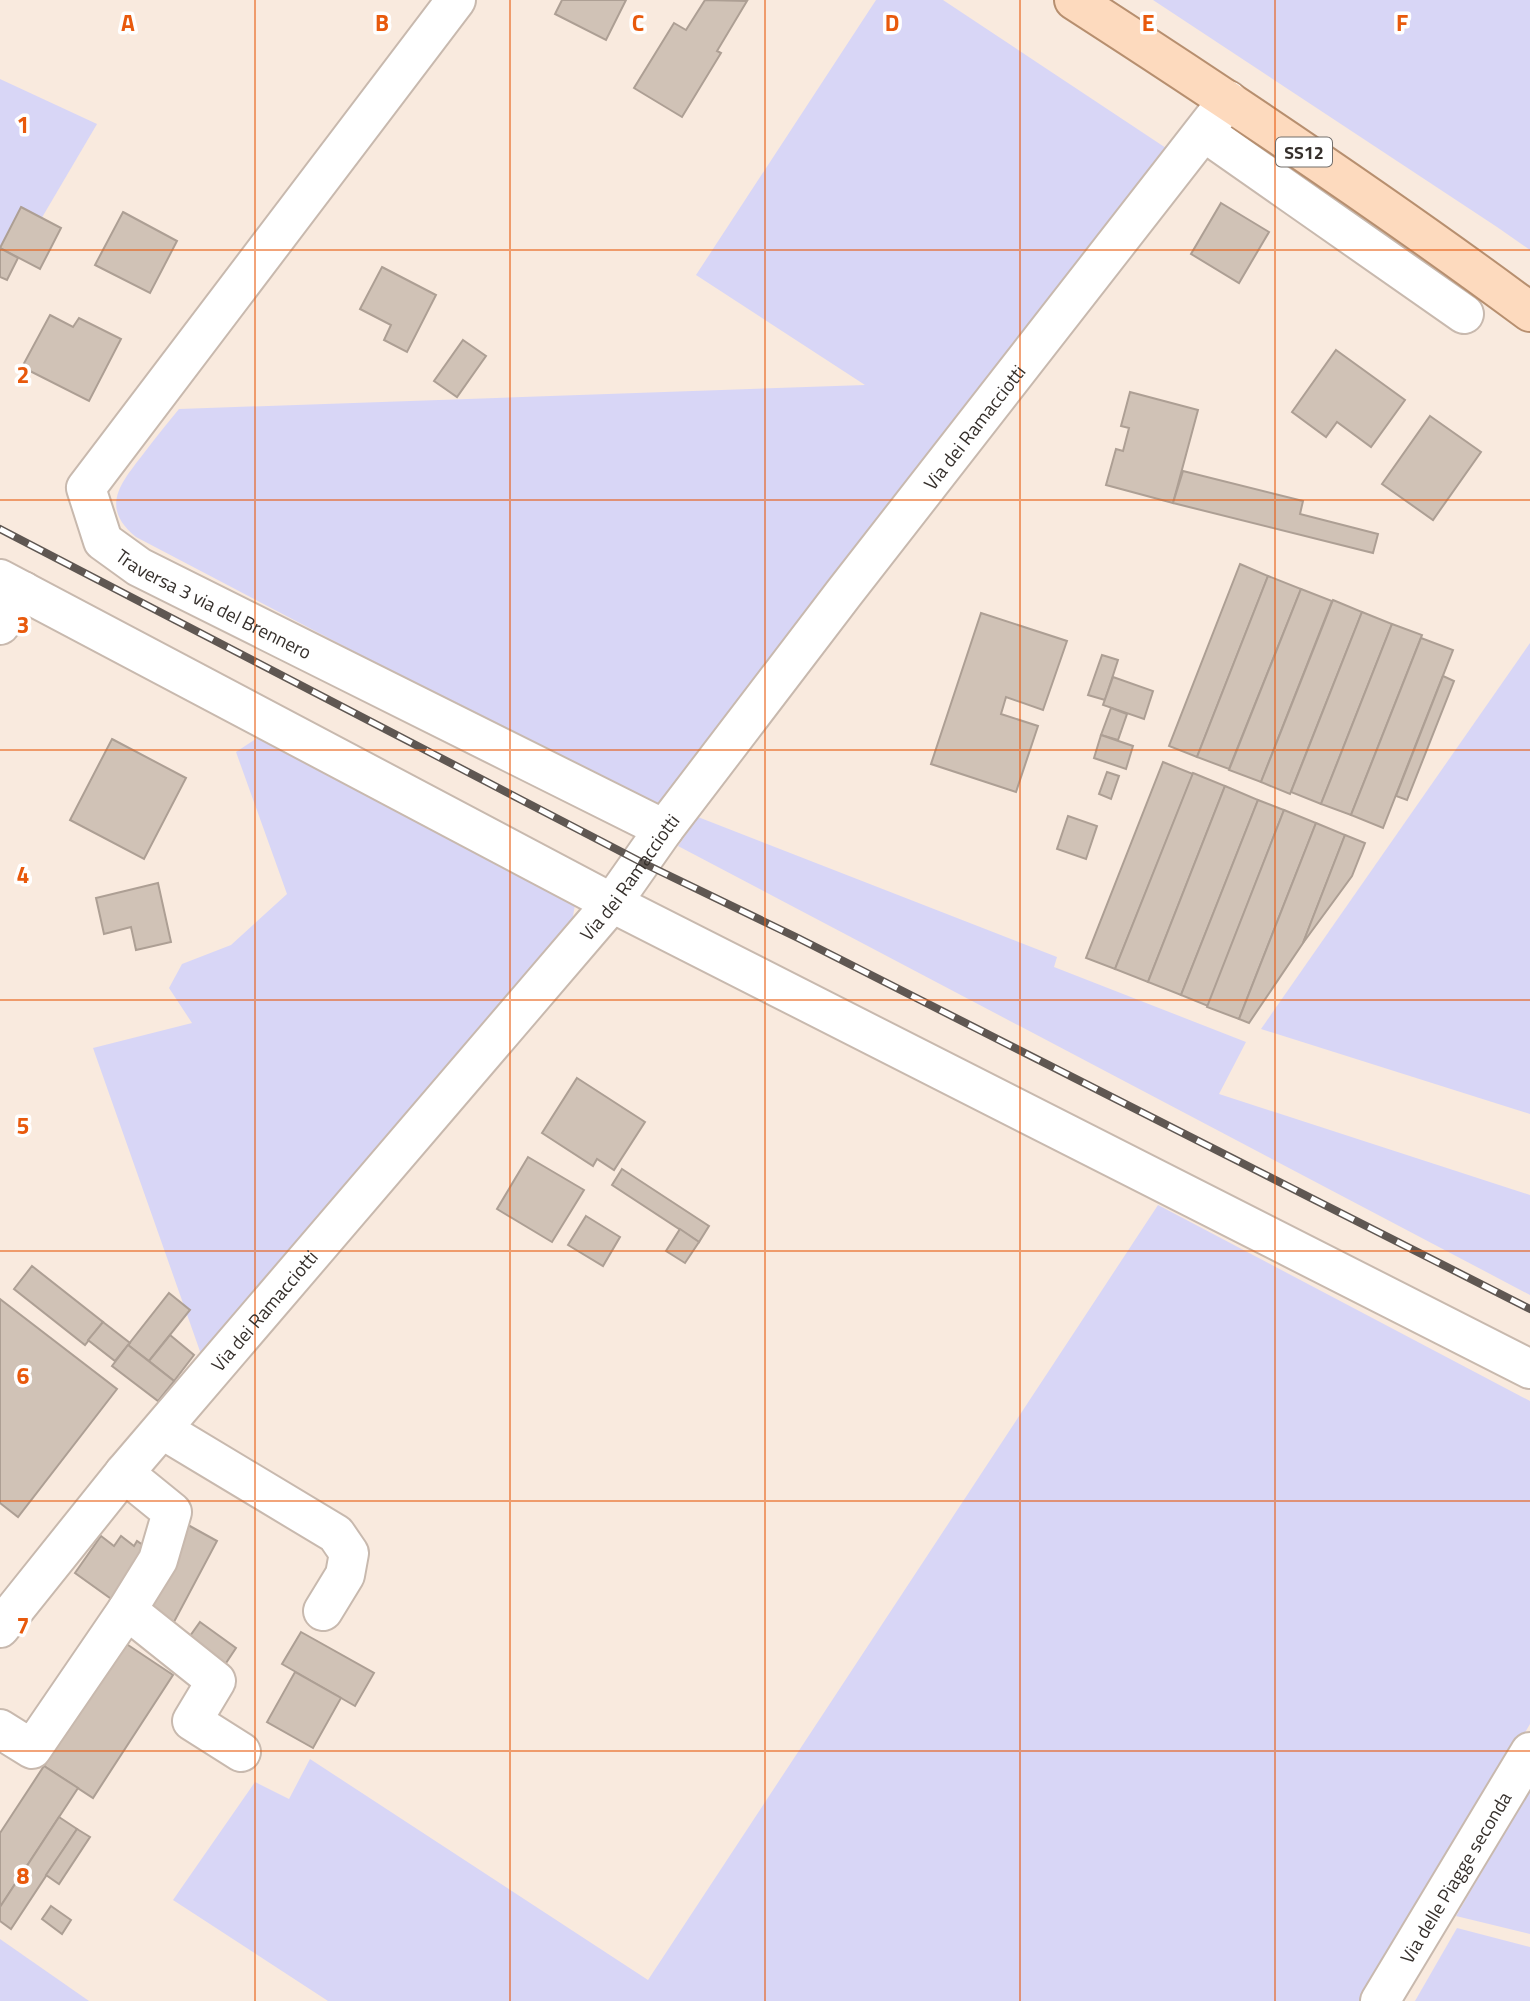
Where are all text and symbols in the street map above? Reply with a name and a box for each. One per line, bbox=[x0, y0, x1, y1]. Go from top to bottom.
text: A bbox=[121, 5, 135, 40]
text: B bbox=[375, 5, 389, 40]
text: C bbox=[632, 5, 644, 40]
text: D bbox=[885, 5, 899, 40]
text: E bbox=[1142, 5, 1154, 40]
text: F bbox=[1396, 5, 1408, 40]
text: 1 bbox=[17, 107, 29, 142]
road number: SS12 bbox=[1276, 138, 1332, 167]
text: 2 bbox=[17, 357, 29, 392]
street label: Via dei Ramacciotti bbox=[916, 358, 1032, 495]
street label: Traversa 3 via del Brennero bbox=[111, 541, 317, 666]
text: 3 bbox=[17, 607, 29, 642]
street label: Via dei Ramacciotti bbox=[572, 807, 686, 946]
text: 4 bbox=[17, 857, 29, 892]
text: 5 bbox=[17, 1108, 29, 1143]
street label: Via dei Ramacciotti bbox=[203, 1243, 324, 1377]
text: 6 bbox=[17, 1358, 30, 1393]
text: 7 bbox=[17, 1608, 29, 1643]
street label: Via delle Piagge seconda bbox=[1392, 1785, 1518, 1968]
text: 8 bbox=[17, 1858, 30, 1893]

